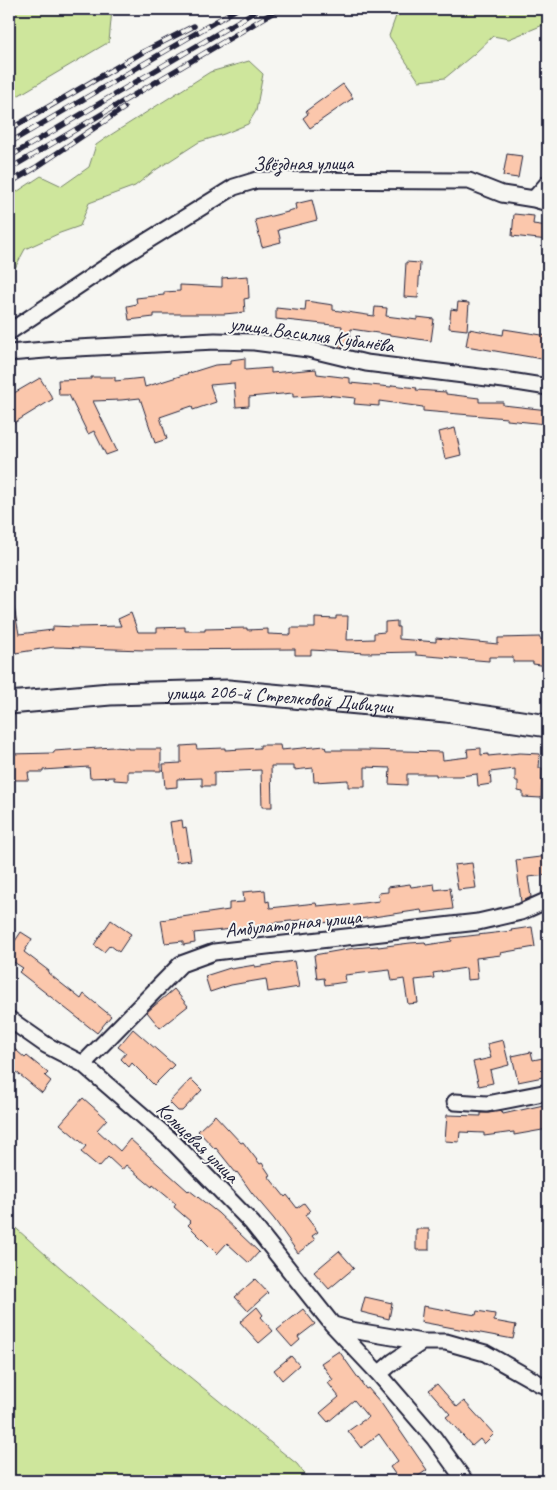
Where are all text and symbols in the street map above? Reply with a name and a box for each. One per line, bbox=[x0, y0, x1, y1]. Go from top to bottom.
street label: Звёздная улица bbox=[253, 150, 355, 178]
street label: улица Василия Кубанёва bbox=[227, 310, 397, 359]
street label: улица 206-й Стрелковой Дивизии bbox=[164, 679, 396, 719]
street label: Амбулаторная улица bbox=[224, 904, 364, 943]
street label: Кольцевая улица bbox=[151, 1097, 245, 1189]

